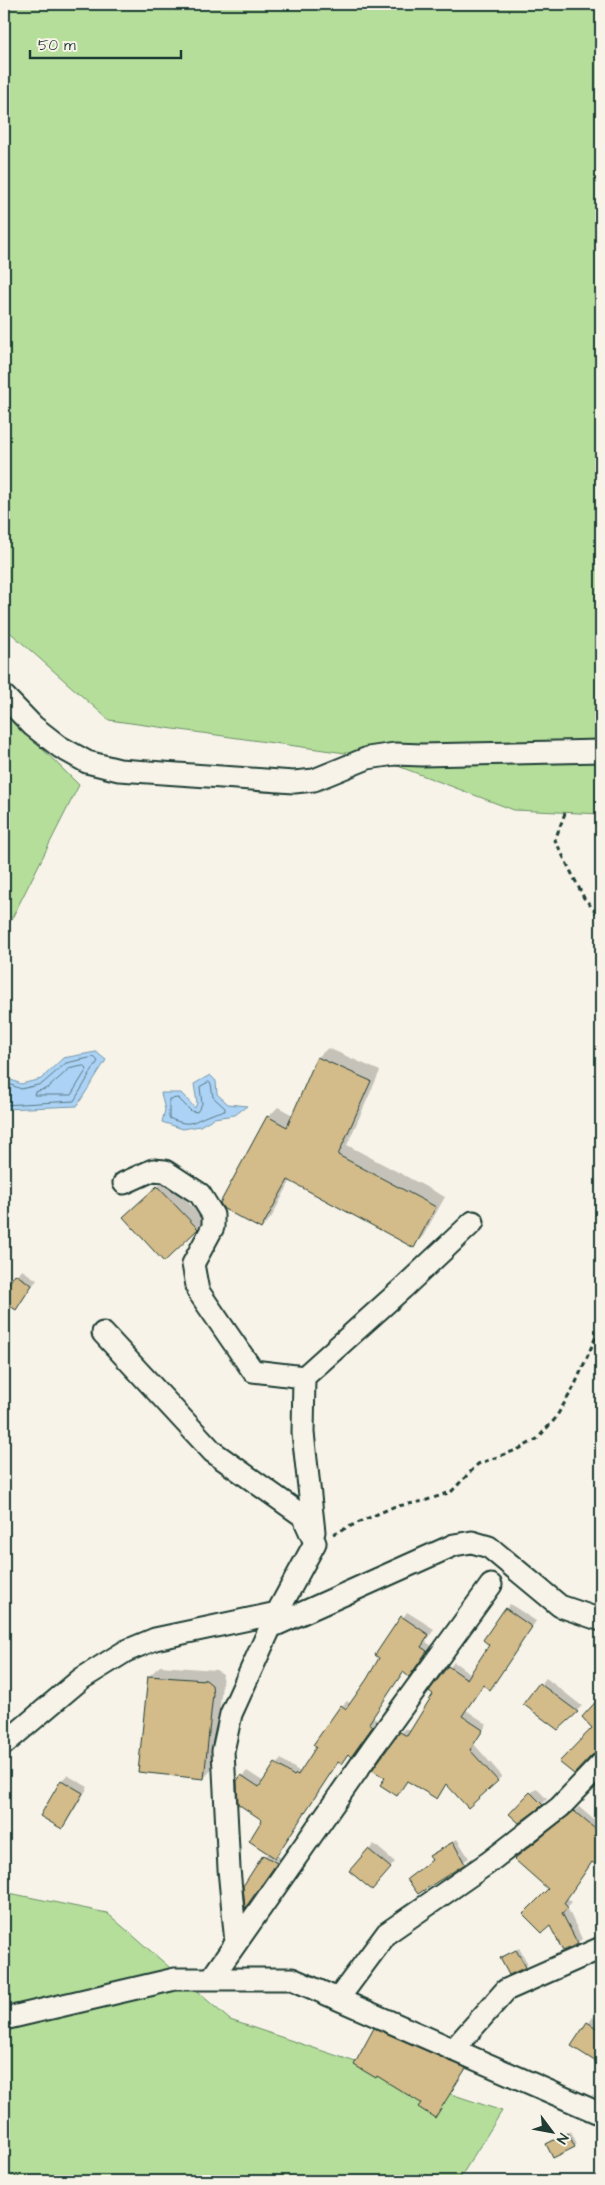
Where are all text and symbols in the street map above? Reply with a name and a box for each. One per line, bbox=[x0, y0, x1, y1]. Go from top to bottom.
scale bar bbox=[30, 28, 181, 60]
text: 50 m bbox=[38, 35, 76, 56]
north arrow bbox=[528, 2108, 578, 2158]
text: N bbox=[551, 2129, 573, 2148]

